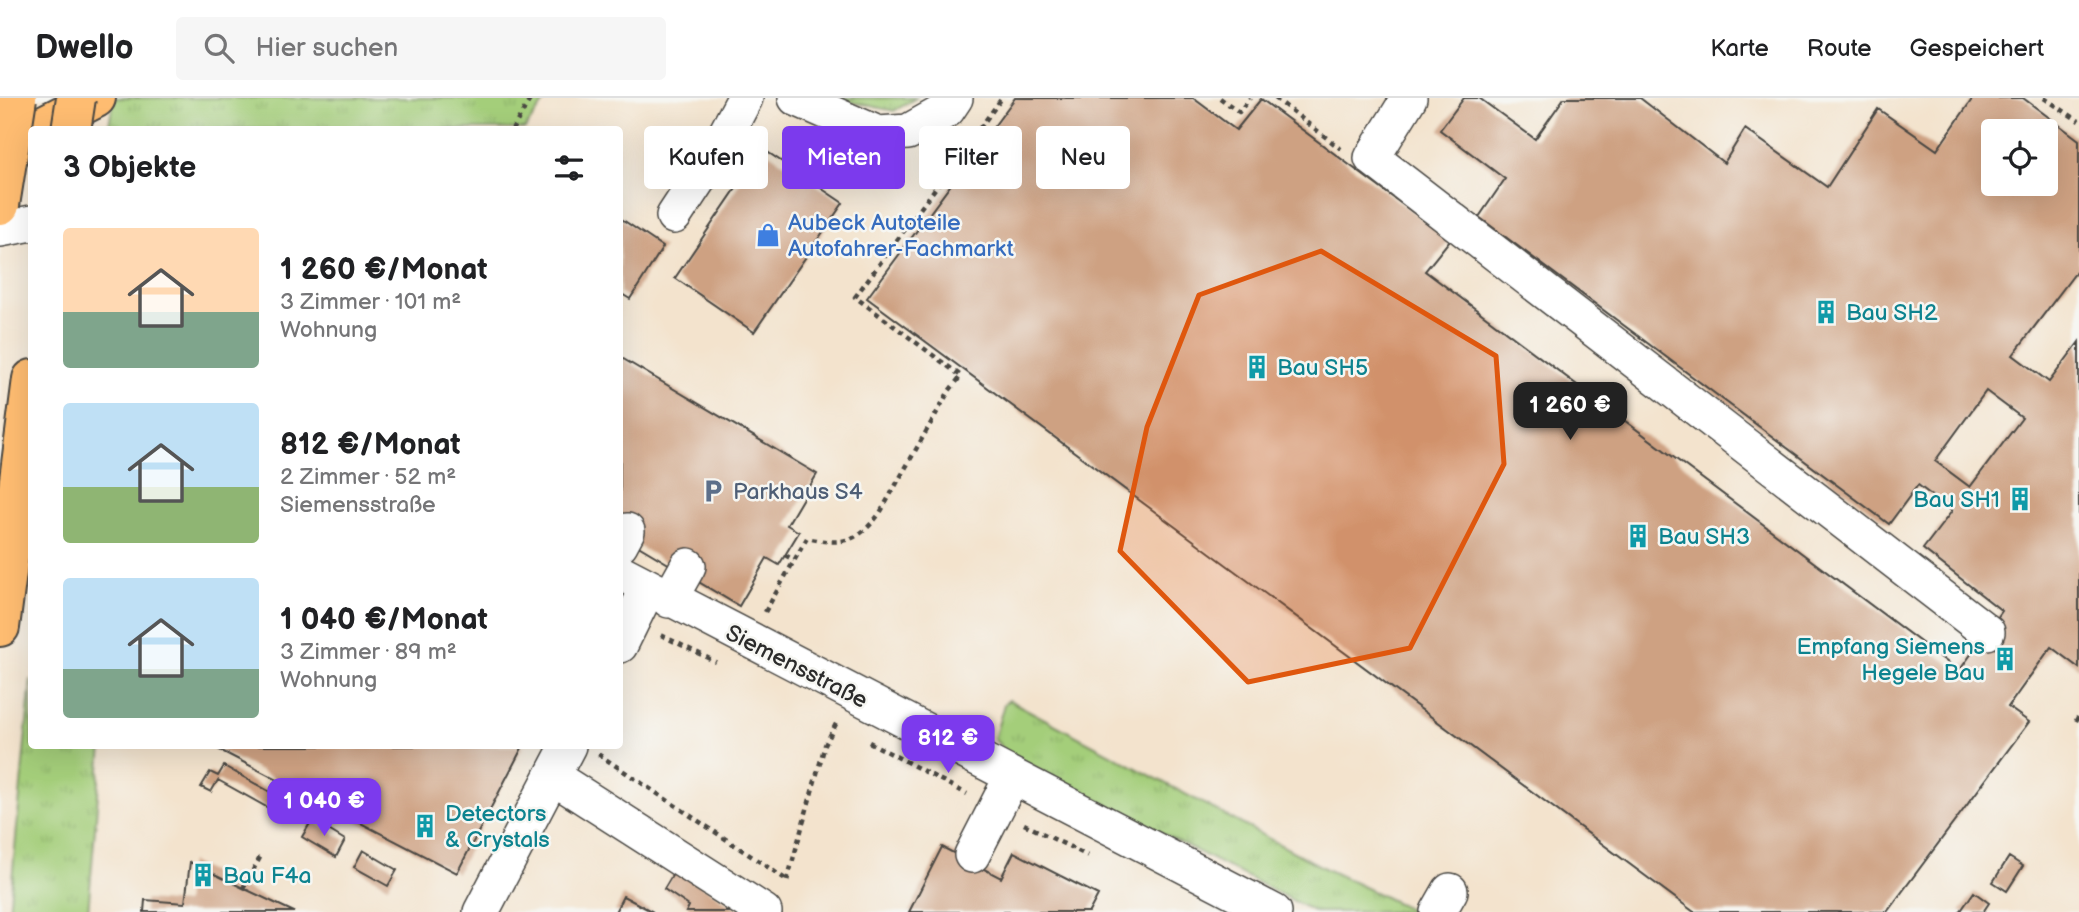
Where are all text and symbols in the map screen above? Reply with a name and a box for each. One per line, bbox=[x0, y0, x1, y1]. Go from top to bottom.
search box bbox=[176, 17, 666, 80]
text: Dwello bbox=[35, 28, 134, 68]
icon: search bbox=[200, 29, 238, 67]
text: Hier suchen bbox=[256, 33, 398, 64]
text: Karte bbox=[1710, 34, 1769, 63]
text: Route bbox=[1807, 34, 1872, 63]
text: Gespeichert bbox=[1910, 34, 2044, 63]
map controls bbox=[1981, 119, 2058, 196]
button: locate bbox=[1981, 119, 2058, 196]
chip: Kaufen bbox=[644, 126, 768, 189]
chip: Mieten bbox=[782, 126, 905, 189]
chip: Filter bbox=[919, 126, 1022, 189]
chip: Neu bbox=[1036, 126, 1130, 189]
icon: filters bbox=[550, 149, 588, 187]
text: 3 Objekte bbox=[63, 150, 196, 186]
place label: Aubeck Autoteile Autofahrer-Fachmarkt bbox=[788, 209, 1014, 263]
shop icon: Aubeck Autoteile Autofahrer-Fachmarkt bbox=[754, 221, 782, 249]
text: 1 260 €/Monat bbox=[280, 252, 488, 288]
icon: home bbox=[119, 256, 203, 340]
text: 3 Zimmer · 101 m² bbox=[280, 288, 461, 316]
building icon: Bau SH2 bbox=[1812, 298, 1840, 326]
place label: Bau SH2 bbox=[1846, 299, 1938, 327]
text: Wohnung bbox=[280, 316, 377, 344]
building icon: Bau SH5 bbox=[1243, 353, 1271, 381]
place label: Bau SH5 bbox=[1277, 354, 1368, 382]
pin: 1 260 € bbox=[1505, 382, 1635, 442]
text: 1 260 € bbox=[1529, 391, 1611, 419]
text: 812 €/Monat bbox=[280, 427, 461, 463]
icon: home bbox=[119, 431, 203, 515]
text: 2 Zimmer · 52 m² bbox=[280, 463, 456, 491]
parking icon: Parkhaus S4 bbox=[699, 477, 727, 505]
place label: Parkhaus S4 bbox=[733, 478, 863, 506]
building icon: Bau SH1 bbox=[2006, 485, 2034, 513]
place label: Bau SH1 bbox=[1913, 486, 2000, 514]
text: Siemensstraße bbox=[280, 491, 436, 519]
building icon: Bau SH3 bbox=[1624, 522, 1652, 550]
place label: Bau SH3 bbox=[1658, 523, 1750, 551]
text: 1 040 €/Monat bbox=[280, 602, 488, 638]
icon: home bbox=[119, 606, 203, 690]
street label: Siemensstraße bbox=[721, 619, 872, 715]
place label: Empfang Siemens Hegele Bau bbox=[1796, 633, 1985, 687]
text: 3 Zimmer · 89 m² bbox=[280, 638, 457, 666]
building icon: Empfang Siemens Hegele Bau bbox=[1991, 645, 2019, 673]
text: Wohnung bbox=[280, 666, 377, 694]
pin: 812 € bbox=[899, 716, 997, 775]
text: 812 € bbox=[918, 724, 978, 752]
pin: 1 040 € bbox=[259, 778, 389, 838]
text: 1 040 € bbox=[283, 787, 365, 815]
place label: Detectors & Crystals bbox=[445, 800, 550, 854]
building icon: Detectors & Crystals bbox=[411, 812, 439, 840]
building icon: Bau F4a bbox=[189, 861, 217, 889]
place label: Bau F4a bbox=[223, 862, 312, 890]

